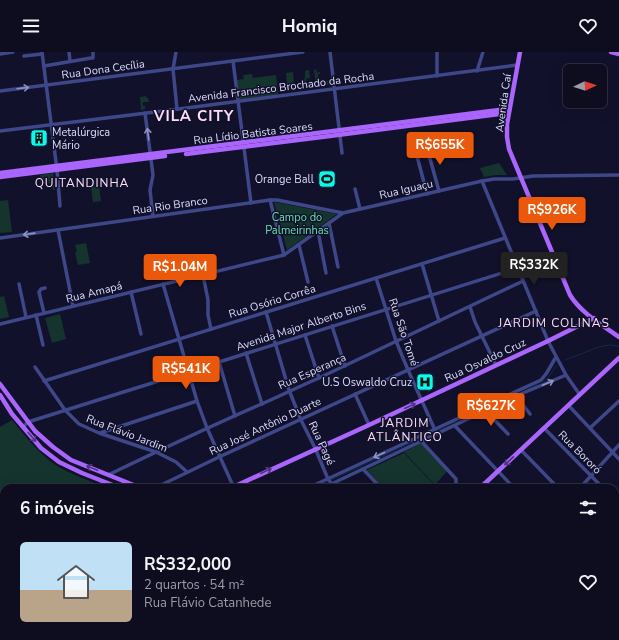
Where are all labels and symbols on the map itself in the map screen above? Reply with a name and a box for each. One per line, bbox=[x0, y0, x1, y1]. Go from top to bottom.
street label: Rua Dona Cecília bbox=[61, 56, 146, 83]
north arrow bbox=[563, 64, 607, 108]
street label: Avenida Francisco Brochado da Rocha bbox=[187, 69, 375, 106]
street label: Avenida Caí bbox=[492, 72, 515, 133]
one-way arrow bbox=[16, 84, 29, 92]
district label: VILA CITY bbox=[153, 106, 234, 126]
street label: Rua Lídio Batista Soares bbox=[193, 119, 313, 148]
place label: Metalúrgica Mário bbox=[52, 125, 110, 153]
building icon: Metalúrgica Mário bbox=[29, 128, 49, 148]
one-way arrow bbox=[144, 128, 152, 141]
pin: R$655K bbox=[407, 132, 473, 166]
sports icon: Orange Ball bbox=[317, 169, 337, 189]
place label: Orange Ball bbox=[255, 172, 315, 187]
district label: QUITANDINHA bbox=[35, 175, 129, 191]
street label: Rua Iguaçu bbox=[378, 176, 434, 203]
street label: Rua Rio Branco bbox=[132, 193, 209, 218]
pin: R$926K bbox=[519, 197, 585, 231]
park label: Campo do Palmeirinhas bbox=[265, 210, 329, 238]
one-way arrow bbox=[23, 230, 36, 238]
pin: R$332K bbox=[501, 252, 567, 286]
pin: R$1.04M bbox=[143, 254, 217, 288]
street label: Rua Amapá bbox=[64, 278, 124, 307]
street label: Rua Osório Corrêa bbox=[227, 281, 318, 322]
street label: Rua São Tomé bbox=[385, 296, 422, 368]
street label: Avenida Major Alberto Bins bbox=[234, 298, 368, 355]
district label: JARDIM COLINAS bbox=[497, 315, 610, 331]
street label: Rua Osvaldo Cruz bbox=[442, 335, 528, 386]
street label: Rua Esperança bbox=[276, 350, 349, 393]
pin: R$541K bbox=[153, 356, 219, 390]
hospital icon: U.S Oswaldo Cruz bbox=[415, 372, 435, 392]
place label: U.S Oswaldo Cruz bbox=[322, 375, 412, 390]
one-way arrow bbox=[542, 378, 554, 386]
pin: R$627K bbox=[458, 393, 524, 427]
street label: Rua José Antônio Duarte bbox=[207, 394, 324, 459]
one-way arrow bbox=[403, 402, 415, 409]
street label: Rua Flávio Jardim bbox=[84, 411, 170, 456]
district label: JARDIM ATLÂNTICO bbox=[367, 415, 443, 445]
street label: Rua Pagé bbox=[305, 419, 338, 468]
street label: Rua Bororó bbox=[555, 427, 605, 477]
one-way arrow bbox=[27, 432, 36, 442]
one-way arrow bbox=[373, 452, 385, 459]
one-way arrow bbox=[504, 457, 514, 466]
one-way arrow bbox=[86, 464, 98, 471]
one-way arrow bbox=[260, 467, 272, 475]

